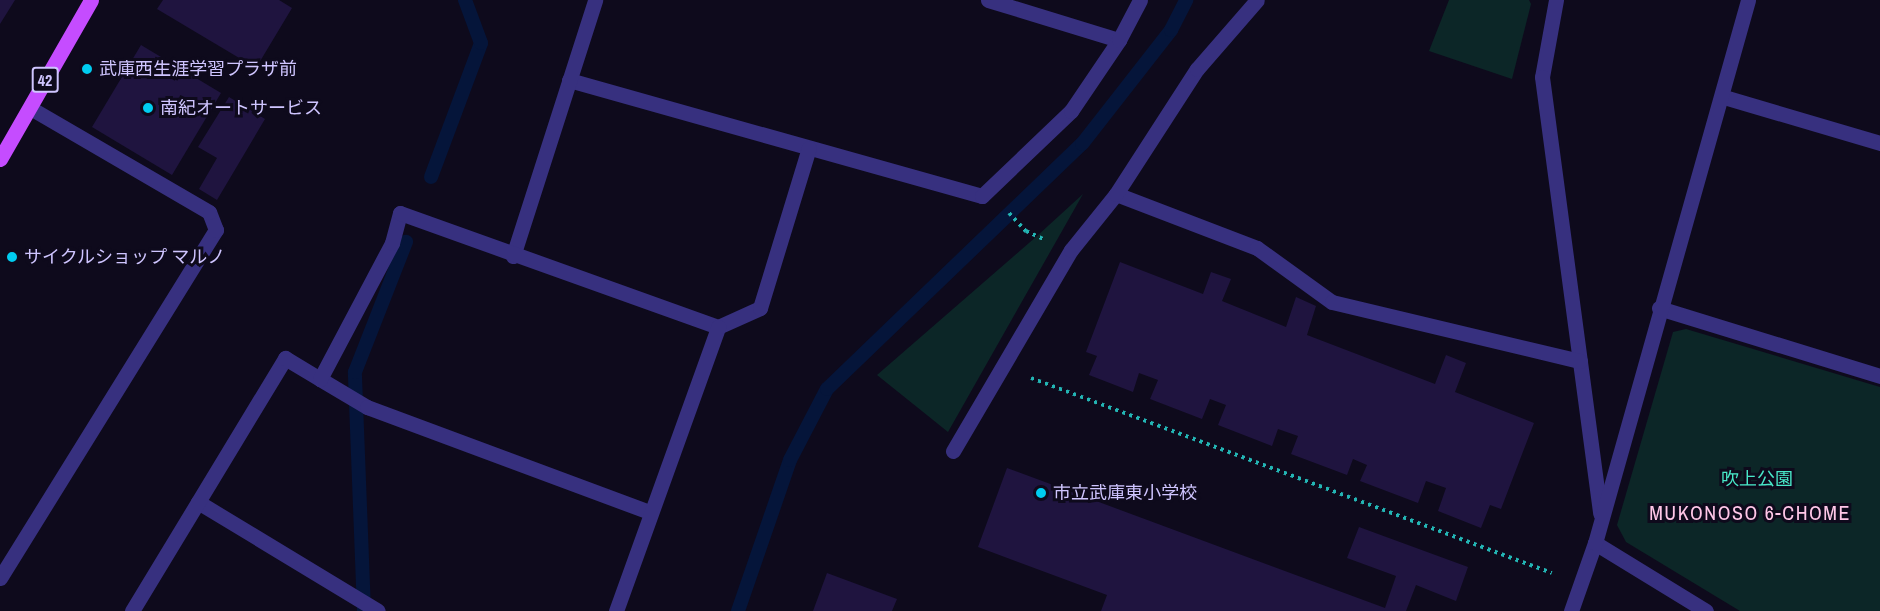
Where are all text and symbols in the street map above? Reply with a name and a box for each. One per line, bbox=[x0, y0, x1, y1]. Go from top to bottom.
place label: 武庫西生涯学習プラザ前 bbox=[99, 58, 297, 80]
marker: 武庫西生涯学習プラザ前 bbox=[80, 62, 94, 76]
road number: 42 bbox=[32, 67, 58, 93]
place label: 南紀オートサービス bbox=[160, 97, 322, 119]
marker: 南紀オートサービス bbox=[141, 101, 155, 115]
place label: サイクルショップ マルノ bbox=[24, 246, 226, 268]
marker: サイクルショップ マルノ bbox=[5, 250, 19, 264]
park label: 吹上公園 bbox=[1721, 468, 1793, 490]
place label: 市立武庫東小学校 bbox=[1053, 482, 1197, 504]
marker: 市立武庫東小学校 bbox=[1034, 486, 1048, 500]
district label: MUKONOSO 6-CHOME bbox=[1649, 500, 1851, 524]

